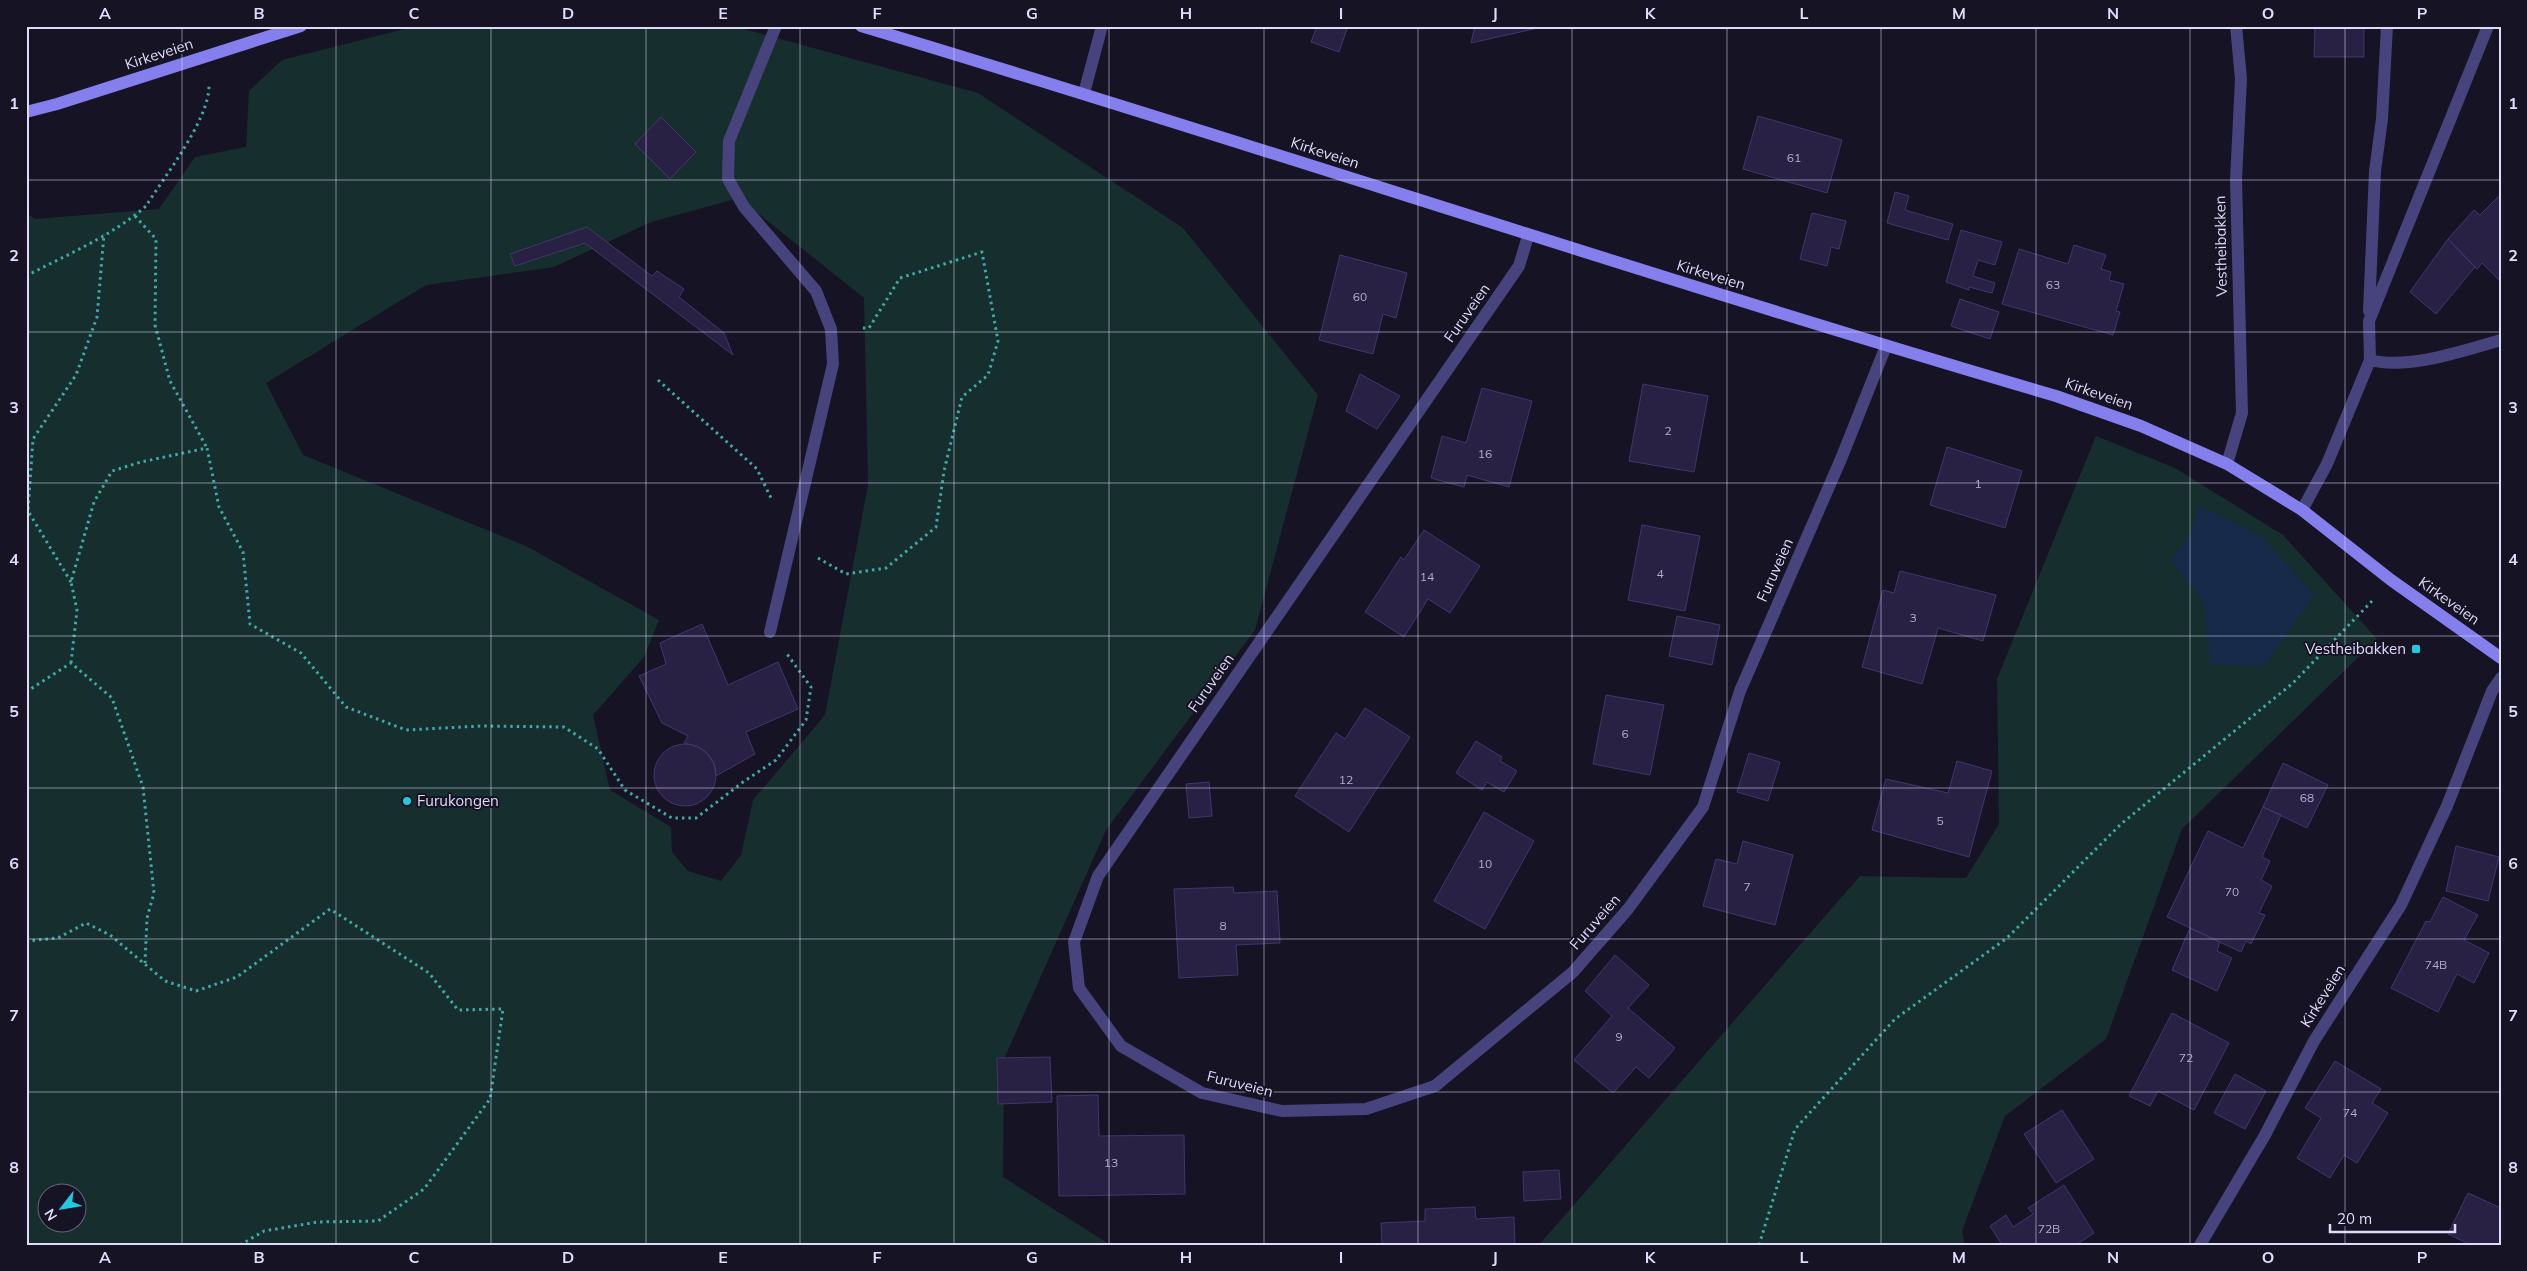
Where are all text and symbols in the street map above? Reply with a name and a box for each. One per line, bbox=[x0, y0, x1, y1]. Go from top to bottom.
text: A bbox=[99, 3, 111, 23]
text: B bbox=[253, 3, 265, 23]
text: C bbox=[409, 3, 420, 23]
text: D bbox=[562, 3, 574, 23]
text: E bbox=[718, 3, 728, 23]
text: F bbox=[872, 3, 882, 23]
text: G bbox=[1026, 3, 1038, 23]
text: H bbox=[1180, 3, 1192, 23]
text: I bbox=[1339, 3, 1343, 23]
text: J bbox=[1492, 3, 1498, 23]
text: K bbox=[1645, 3, 1657, 23]
text: L bbox=[1800, 3, 1809, 23]
text: M bbox=[1952, 3, 1966, 23]
text: N bbox=[2107, 3, 2119, 23]
text: O bbox=[2262, 3, 2274, 23]
text: P bbox=[2417, 3, 2428, 23]
street label: Kirkeveien bbox=[122, 34, 195, 73]
text: 1 bbox=[9, 93, 19, 113]
text: 1 bbox=[2508, 93, 2518, 113]
street label: Kirkeveien bbox=[1289, 133, 1362, 172]
house number: 61 bbox=[1787, 150, 1801, 165]
street label: Vestheibakken bbox=[2210, 195, 2231, 297]
text: 2 bbox=[9, 245, 19, 265]
text: 2 bbox=[2508, 245, 2518, 265]
street label: Kirkeveien bbox=[1675, 255, 1748, 294]
house number: 63 bbox=[2046, 277, 2060, 292]
street label: Furuveien bbox=[1439, 280, 1494, 346]
house number: 60 bbox=[1353, 289, 1367, 304]
street label: Kirkeveien bbox=[2063, 373, 2136, 414]
text: 3 bbox=[9, 397, 19, 417]
text: 3 bbox=[2508, 397, 2518, 417]
house number: 2 bbox=[1664, 423, 1672, 438]
house number: 16 bbox=[1478, 446, 1492, 461]
house number: 1 bbox=[1974, 476, 1982, 491]
street label: Furuveien bbox=[1752, 535, 1797, 605]
text: 4 bbox=[9, 549, 19, 569]
text: 4 bbox=[2508, 549, 2518, 569]
house number: 4 bbox=[1656, 566, 1664, 581]
house number: 14 bbox=[1420, 569, 1434, 584]
street label: Kirkeveien bbox=[2415, 573, 2484, 629]
house number: 3 bbox=[1909, 610, 1917, 625]
place label: Vestheibakken bbox=[2305, 639, 2406, 658]
marker: Vestheibakken bbox=[2410, 643, 2422, 655]
street label: Furuveien bbox=[1183, 650, 1238, 716]
text: 5 bbox=[9, 701, 19, 721]
text: 5 bbox=[2508, 701, 2518, 721]
house number: 6 bbox=[1621, 726, 1629, 741]
house number: 12 bbox=[1339, 772, 1353, 787]
house number: 68 bbox=[2300, 790, 2314, 805]
place label: Furukongen bbox=[417, 791, 499, 810]
marker: Furukongen bbox=[401, 795, 413, 807]
house number: 5 bbox=[1936, 813, 1944, 828]
text: 6 bbox=[9, 853, 19, 873]
text: 6 bbox=[2508, 853, 2518, 873]
house number: 10 bbox=[1478, 856, 1492, 871]
house number: 7 bbox=[1743, 879, 1751, 894]
house number: 70 bbox=[2225, 884, 2239, 899]
street label: Furuveien bbox=[1565, 890, 1624, 953]
house number: 8 bbox=[1219, 918, 1227, 933]
house number: 74B bbox=[2425, 957, 2447, 972]
street label: Kirkeveien bbox=[2296, 961, 2349, 1031]
text: 7 bbox=[9, 1005, 19, 1025]
text: 7 bbox=[2508, 1005, 2518, 1025]
house number: 9 bbox=[1615, 1029, 1623, 1044]
house number: 72 bbox=[2179, 1050, 2193, 1065]
street label: Furuveien bbox=[1205, 1066, 1275, 1101]
house number: 74 bbox=[2343, 1105, 2357, 1120]
house number: 13 bbox=[1104, 1155, 1118, 1170]
text: 8 bbox=[9, 1157, 19, 1177]
text: 8 bbox=[2508, 1157, 2518, 1177]
north arrow bbox=[38, 1184, 88, 1234]
scale bar bbox=[2330, 1201, 2454, 1233]
text: N bbox=[40, 1206, 61, 1224]
text: 20 m bbox=[2337, 1209, 2372, 1228]
house number: 72B bbox=[2038, 1221, 2060, 1236]
text: A bbox=[99, 1247, 111, 1267]
text: B bbox=[253, 1247, 265, 1267]
text: C bbox=[409, 1247, 420, 1267]
text: D bbox=[562, 1247, 574, 1267]
text: E bbox=[718, 1247, 728, 1267]
text: F bbox=[872, 1247, 882, 1267]
text: G bbox=[1026, 1247, 1038, 1267]
text: H bbox=[1180, 1247, 1192, 1267]
text: I bbox=[1339, 1247, 1343, 1267]
text: J bbox=[1492, 1247, 1498, 1267]
text: K bbox=[1645, 1247, 1657, 1267]
text: L bbox=[1800, 1247, 1809, 1267]
text: M bbox=[1952, 1247, 1966, 1267]
text: N bbox=[2107, 1247, 2119, 1267]
text: O bbox=[2262, 1247, 2274, 1267]
text: P bbox=[2417, 1247, 2428, 1267]

